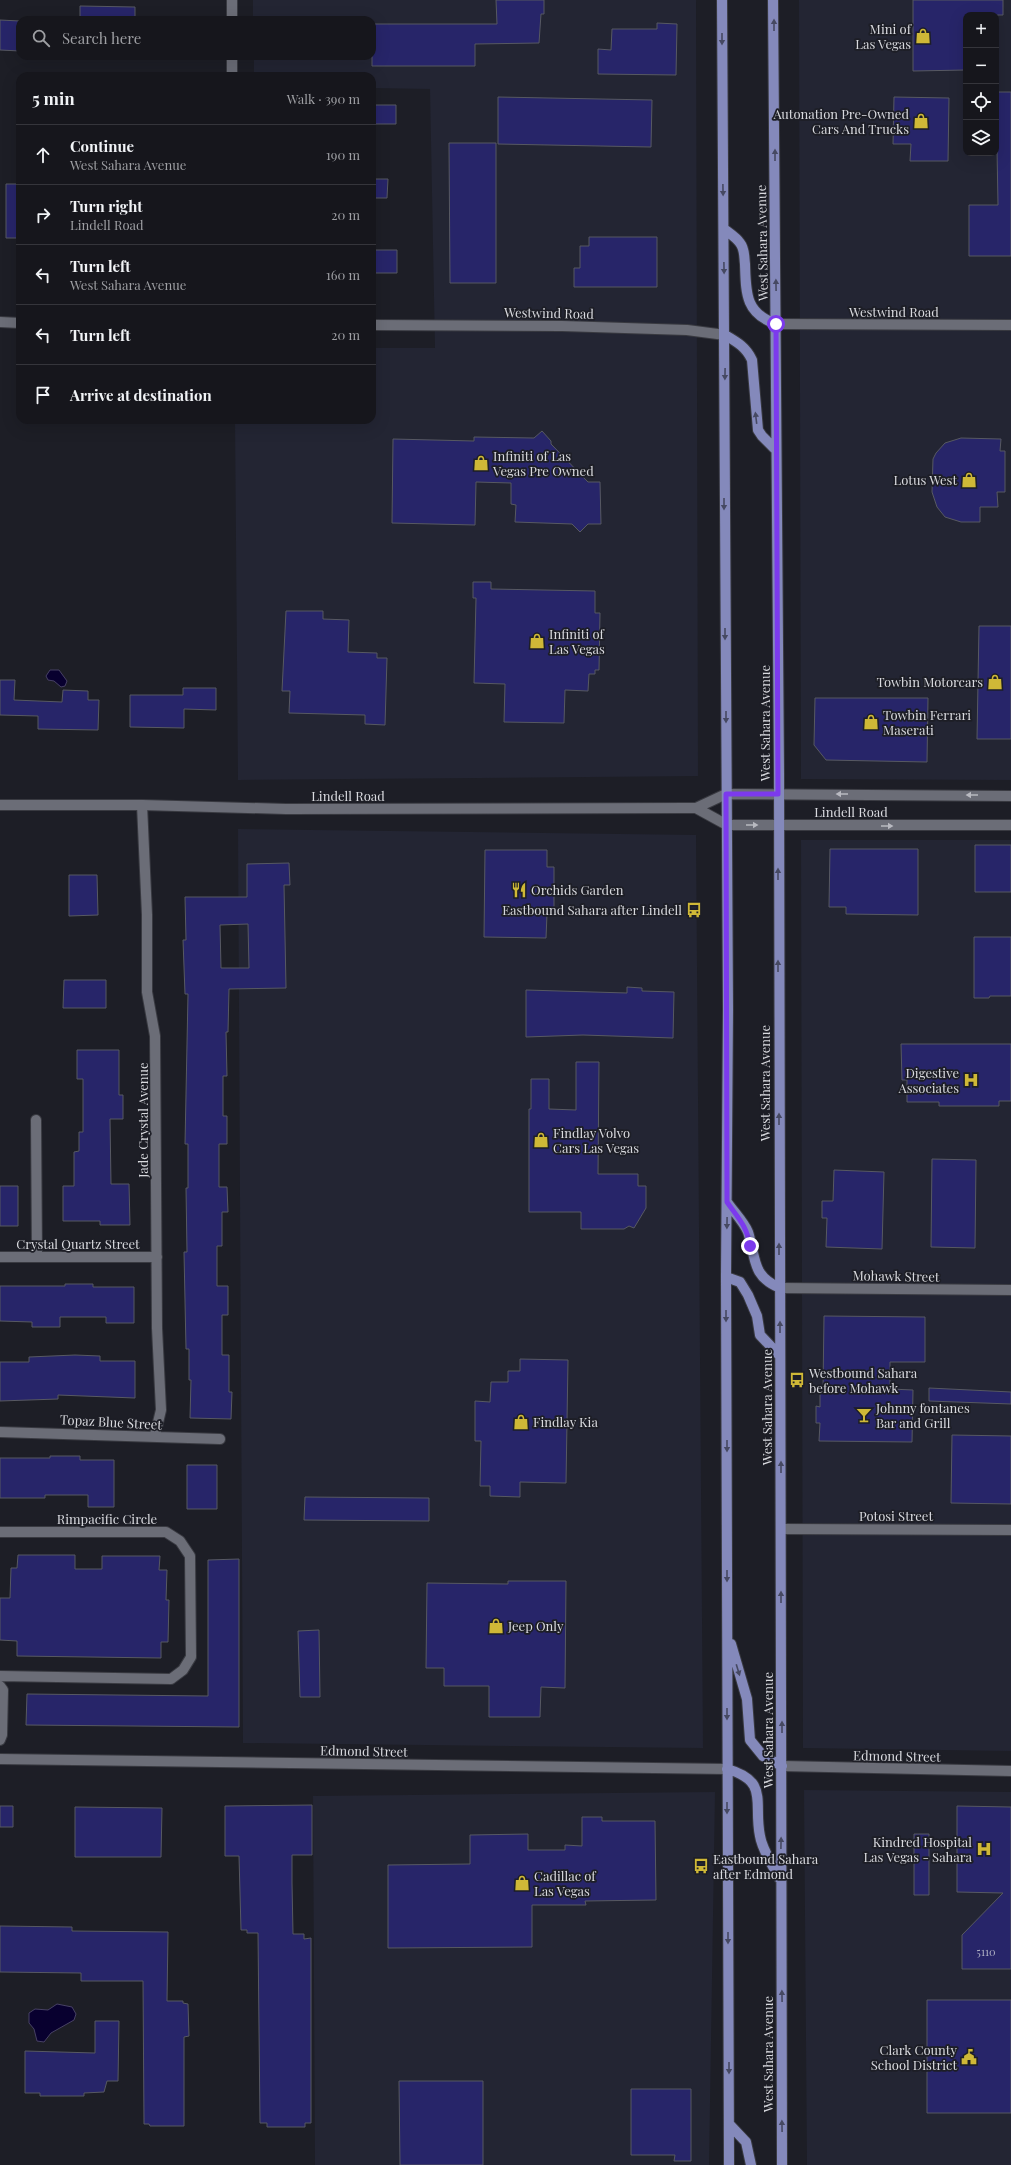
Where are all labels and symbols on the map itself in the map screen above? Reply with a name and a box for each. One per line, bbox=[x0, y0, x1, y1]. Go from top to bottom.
one-way arrow bbox=[770, 19, 777, 31]
place label: Mini of Las Vegas bbox=[855, 20, 913, 52]
shop icon: Mini of Las Vegas bbox=[914, 27, 932, 45]
one-way arrow bbox=[719, 33, 725, 46]
place label: Autonation Pre-Owned Cars And Trucks bbox=[772, 105, 909, 137]
shop icon: Autonation Pre-Owned Cars And Trucks bbox=[912, 112, 930, 130]
one-way arrow bbox=[772, 148, 778, 161]
one-way arrow bbox=[720, 184, 726, 197]
street label: West Sahara Avenue bbox=[752, 184, 771, 302]
one-way arrow bbox=[721, 262, 727, 275]
one-way arrow bbox=[773, 278, 779, 291]
street label: Westwind Road bbox=[503, 303, 594, 322]
street label: Westwind Road bbox=[848, 303, 939, 320]
route start bbox=[767, 315, 785, 333]
one-way arrow bbox=[721, 368, 728, 380]
one-way arrow bbox=[753, 412, 760, 424]
place label: Infiniti of Las Vegas Pre Owned bbox=[492, 447, 594, 479]
shop icon: Infiniti of Las Vegas Pre Owned bbox=[472, 454, 490, 472]
place label: Lotus West bbox=[894, 471, 957, 488]
shop icon: Lotus West bbox=[960, 471, 978, 489]
one-way arrow bbox=[721, 498, 727, 511]
place label: Infiniti of Las Vegas bbox=[549, 625, 606, 657]
one-way arrow bbox=[722, 628, 728, 641]
shop icon: Infiniti of Las Vegas bbox=[528, 632, 546, 650]
street label: West Sahara Avenue bbox=[756, 664, 773, 782]
place label: Towbin Motorcars bbox=[876, 673, 983, 690]
shop icon: Towbin Motorcars bbox=[986, 673, 1004, 691]
place label: Towbin Ferrari Maserati bbox=[883, 706, 971, 738]
one-way arrow bbox=[723, 711, 729, 724]
shop icon: Towbin Ferrari Maserati bbox=[862, 713, 880, 731]
street label: Lindell Road bbox=[311, 787, 385, 804]
one-way arrow bbox=[835, 791, 848, 797]
one-way arrow bbox=[965, 792, 978, 798]
street label: Lindell Road bbox=[814, 803, 888, 820]
one-way arrow bbox=[746, 822, 759, 828]
one-way arrow bbox=[881, 823, 894, 829]
one-way arrow bbox=[775, 867, 781, 880]
restaurant icon: Orchids Garden bbox=[510, 881, 528, 899]
place label: Orchids Garden bbox=[531, 881, 624, 898]
place label: Eastbound Sahara after Lindell bbox=[502, 901, 682, 918]
bus stop icon: Eastbound Sahara after Lindell bbox=[685, 901, 703, 919]
one-way arrow bbox=[775, 959, 781, 972]
street label: West Sahara Avenue bbox=[756, 1024, 773, 1142]
street label: Jade Crystal Avenue bbox=[134, 1062, 151, 1179]
place label: Digestive Associates bbox=[897, 1064, 959, 1096]
hospital icon: Digestive Associates bbox=[962, 1071, 980, 1089]
one-way arrow bbox=[776, 1112, 782, 1125]
place label: Findlay Volvo Cars Las Vegas bbox=[553, 1124, 639, 1156]
shop icon: Findlay Volvo Cars Las Vegas bbox=[532, 1131, 550, 1149]
one-way arrow bbox=[723, 1217, 730, 1229]
street label: Crystal Quartz Street bbox=[16, 1235, 140, 1252]
route end bbox=[741, 1237, 759, 1255]
one-way arrow bbox=[776, 1243, 783, 1255]
street label: Mohawk Street bbox=[852, 1266, 940, 1285]
one-way arrow bbox=[723, 1310, 729, 1323]
one-way arrow bbox=[777, 1320, 783, 1333]
street label: West Sahara Avenue bbox=[758, 1348, 775, 1466]
place label: Westbound Sahara before Mohawk bbox=[808, 1364, 918, 1396]
bus stop icon: Westbound Sahara before Mohawk bbox=[788, 1371, 806, 1389]
place label: Johnny fontanes Bar and Grill bbox=[875, 1399, 970, 1431]
bar icon: Johnny fontanes Bar and Grill bbox=[855, 1406, 873, 1424]
street label: Topaz Blue Street bbox=[60, 1410, 163, 1433]
shop icon: Findlay Kia bbox=[512, 1413, 530, 1431]
place label: Findlay Kia bbox=[533, 1413, 598, 1430]
one-way arrow bbox=[724, 1440, 730, 1453]
one-way arrow bbox=[777, 1461, 784, 1473]
street label: Potosi Street bbox=[859, 1507, 933, 1524]
street label: Rimpacific Circle bbox=[57, 1510, 158, 1527]
one-way arrow bbox=[724, 1570, 730, 1583]
one-way arrow bbox=[778, 1590, 784, 1603]
shop icon: Jeep Only bbox=[487, 1617, 505, 1635]
place label: Jeep Only bbox=[507, 1617, 564, 1634]
one-way arrow bbox=[735, 1665, 741, 1677]
street label: West Sahara Avenue bbox=[759, 1671, 776, 1789]
one-way arrow bbox=[724, 1708, 730, 1721]
one-way arrow bbox=[779, 1720, 785, 1733]
street label: Edmond Street bbox=[320, 1741, 408, 1760]
street label: Edmond Street bbox=[853, 1746, 941, 1765]
one-way arrow bbox=[724, 1802, 730, 1815]
place label: Kindred Hospital Las Vegas - Sahara bbox=[863, 1833, 973, 1865]
one-way arrow bbox=[778, 1836, 784, 1849]
hospital icon: Kindred Hospital Las Vegas - Sahara bbox=[975, 1840, 993, 1858]
place label: Eastbound Sahara after Edmond bbox=[713, 1850, 819, 1882]
bus stop icon: Eastbound Sahara after Edmond bbox=[692, 1857, 710, 1875]
place label: Cadillac of Las Vegas bbox=[534, 1867, 597, 1899]
shop icon: Cadillac of Las Vegas bbox=[513, 1874, 531, 1892]
one-way arrow bbox=[725, 1932, 731, 1945]
house number: 5110 bbox=[976, 1944, 996, 1959]
one-way arrow bbox=[778, 1990, 785, 2002]
street label: West Sahara Avenue bbox=[759, 1995, 776, 2113]
place label: Clark County School District bbox=[871, 2041, 957, 2073]
public building icon: Clark County School District bbox=[960, 2048, 978, 2066]
one-way arrow bbox=[726, 2062, 732, 2075]
one-way arrow bbox=[779, 2119, 785, 2132]

